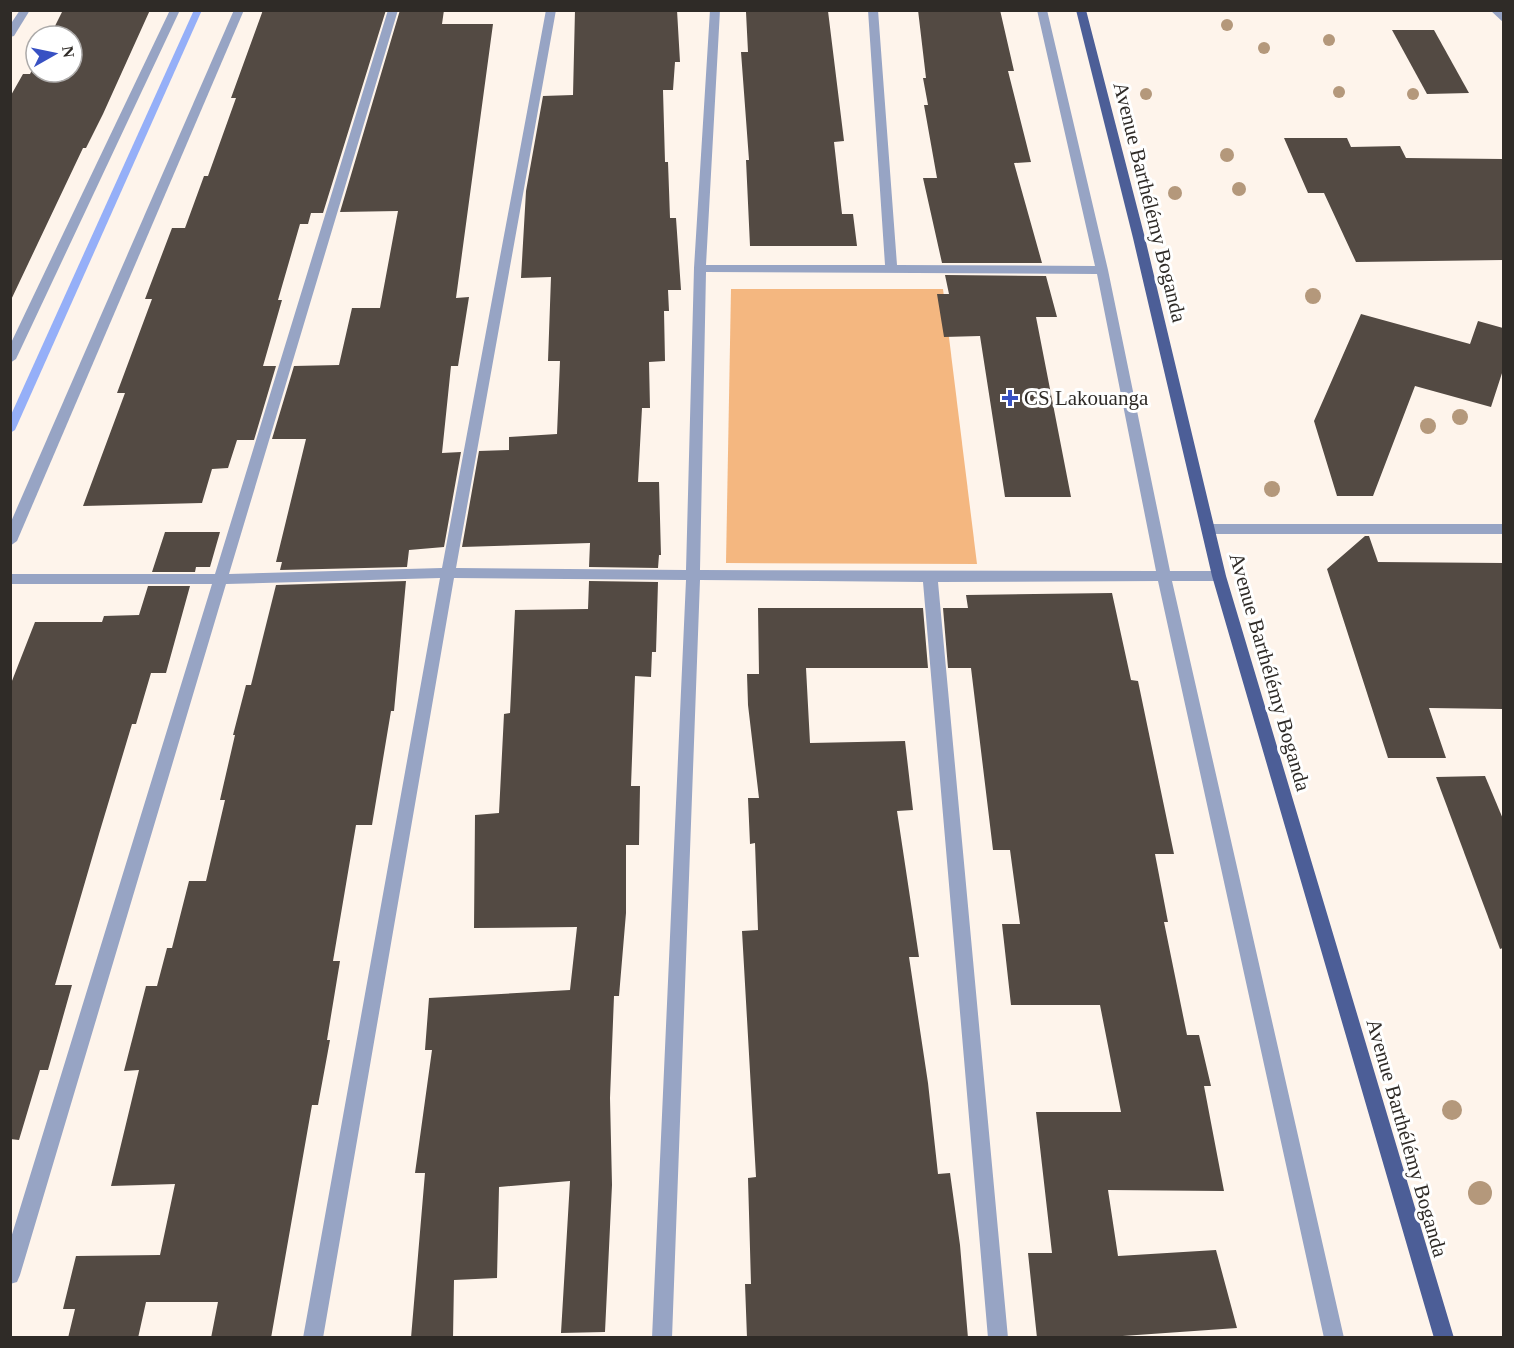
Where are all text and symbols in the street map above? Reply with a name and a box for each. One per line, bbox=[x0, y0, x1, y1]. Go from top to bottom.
north arrow bbox=[24, 24, 84, 84]
text: N bbox=[59, 45, 78, 59]
street label: Avenue Barthélémy Boganda bbox=[1108, 79, 1192, 325]
place label: CS Lakouanga bbox=[1024, 386, 1149, 410]
marker: CS Lakouanga bbox=[1001, 389, 1019, 407]
street label: Avenue Barthélémy Boganda bbox=[1224, 550, 1316, 795]
street label: Avenue Barthélémy Boganda bbox=[1361, 1016, 1453, 1261]

